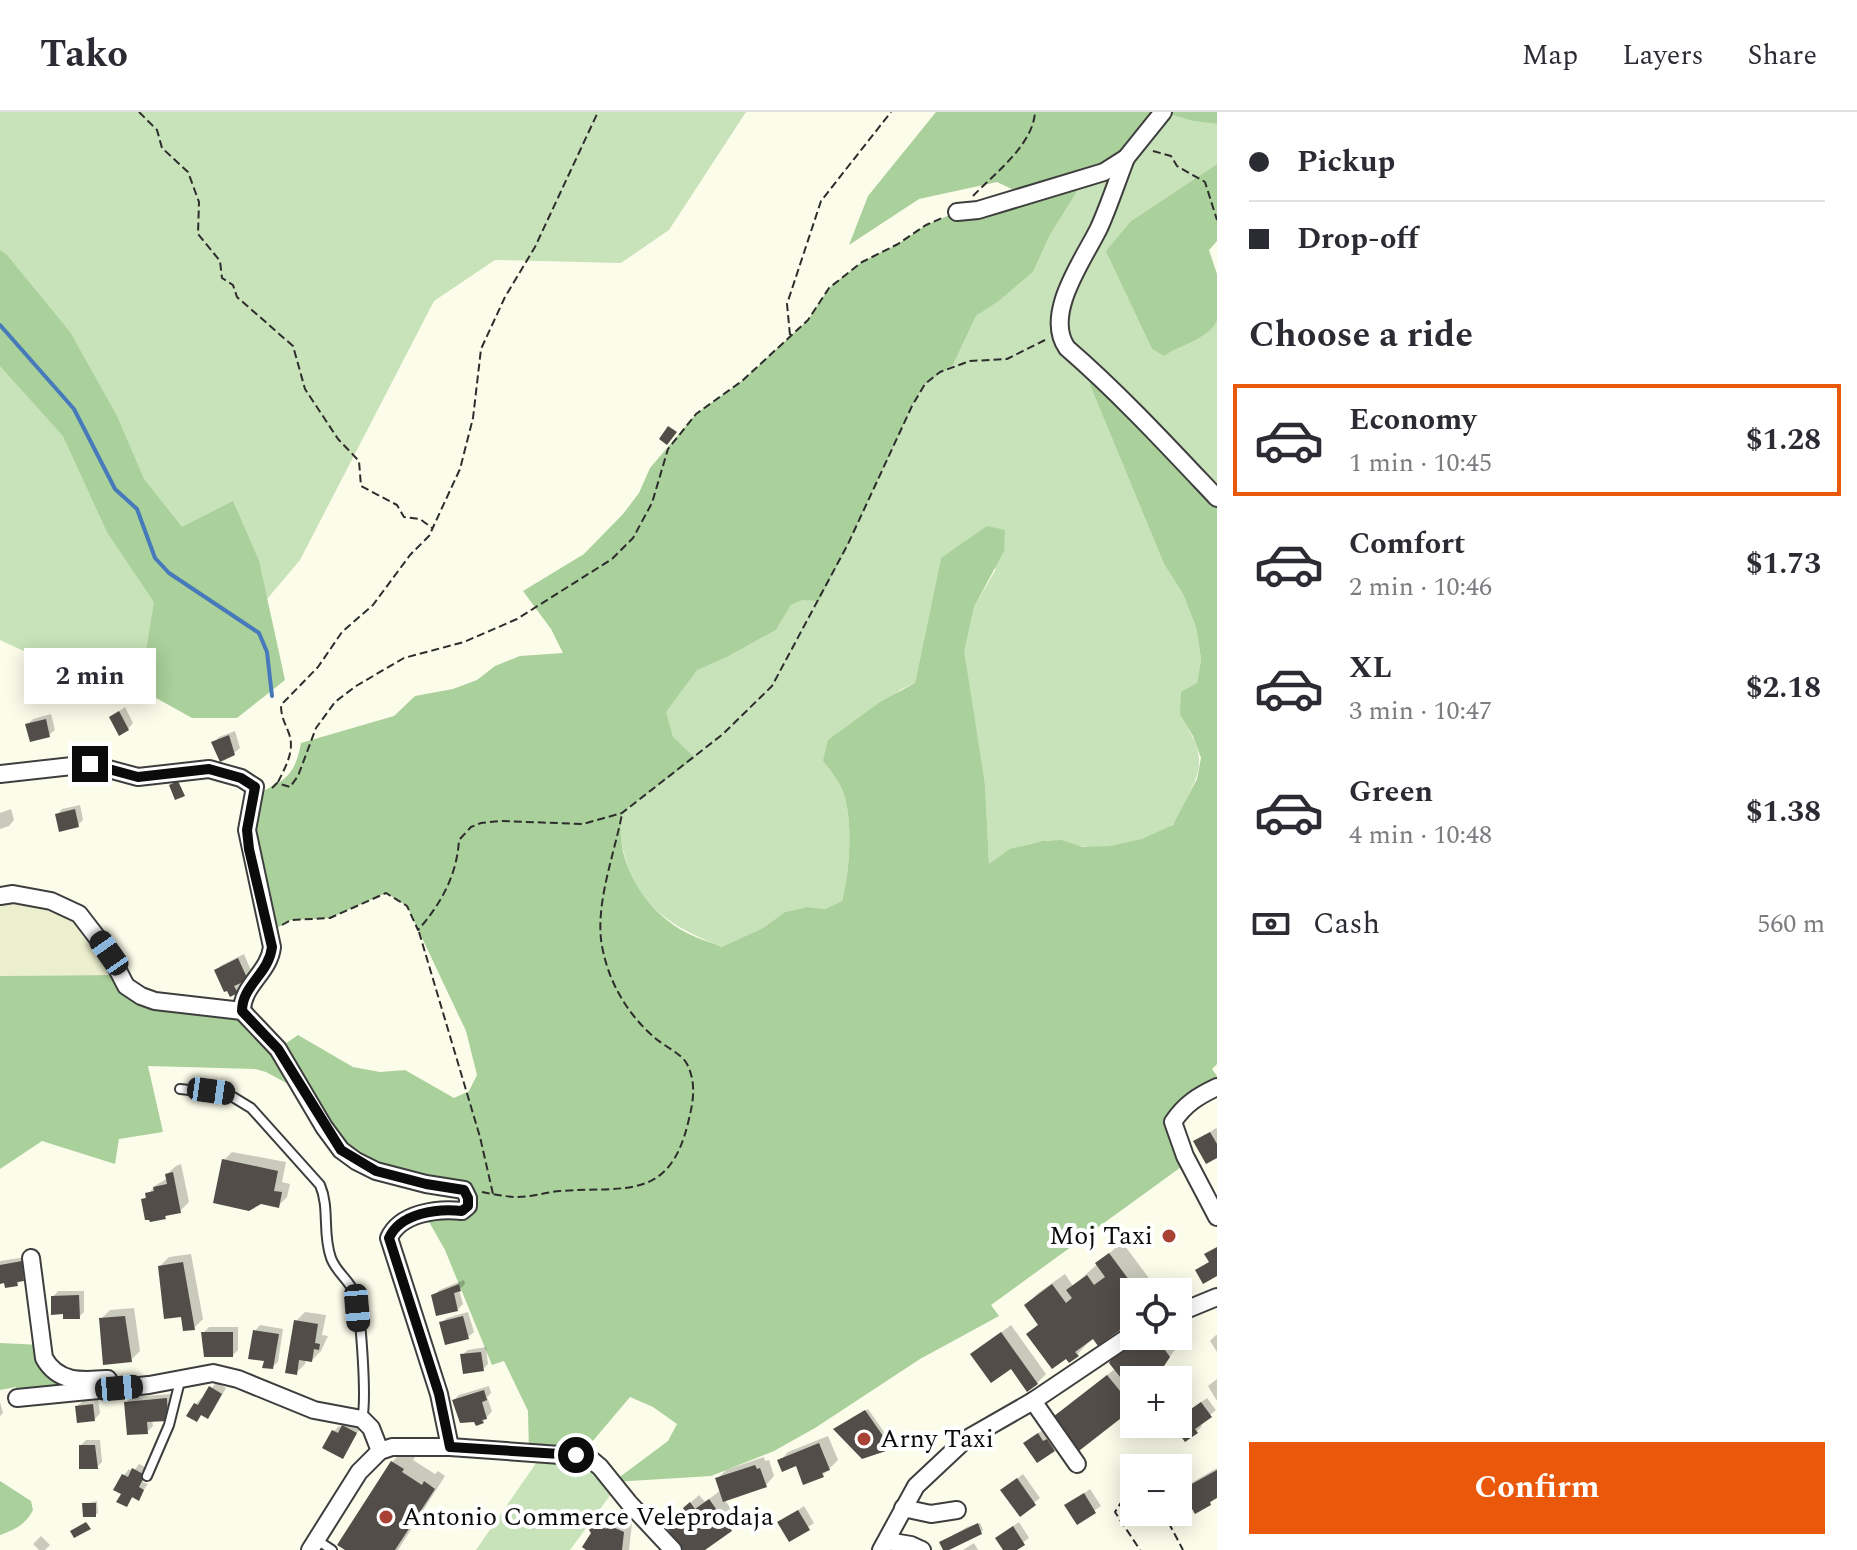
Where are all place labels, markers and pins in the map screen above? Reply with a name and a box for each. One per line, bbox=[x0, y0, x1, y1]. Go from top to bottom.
place label: Moj Taxi bbox=[1049, 1216, 1153, 1256]
marker: Moj Taxi bbox=[1160, 1227, 1178, 1245]
place label: Arny Taxi bbox=[880, 1419, 994, 1459]
marker: Arny Taxi bbox=[855, 1430, 873, 1448]
place label: Antonio Commerce Veleprodaja bbox=[402, 1497, 774, 1537]
marker: Antonio Commerce Veleprodaja bbox=[377, 1508, 395, 1526]

